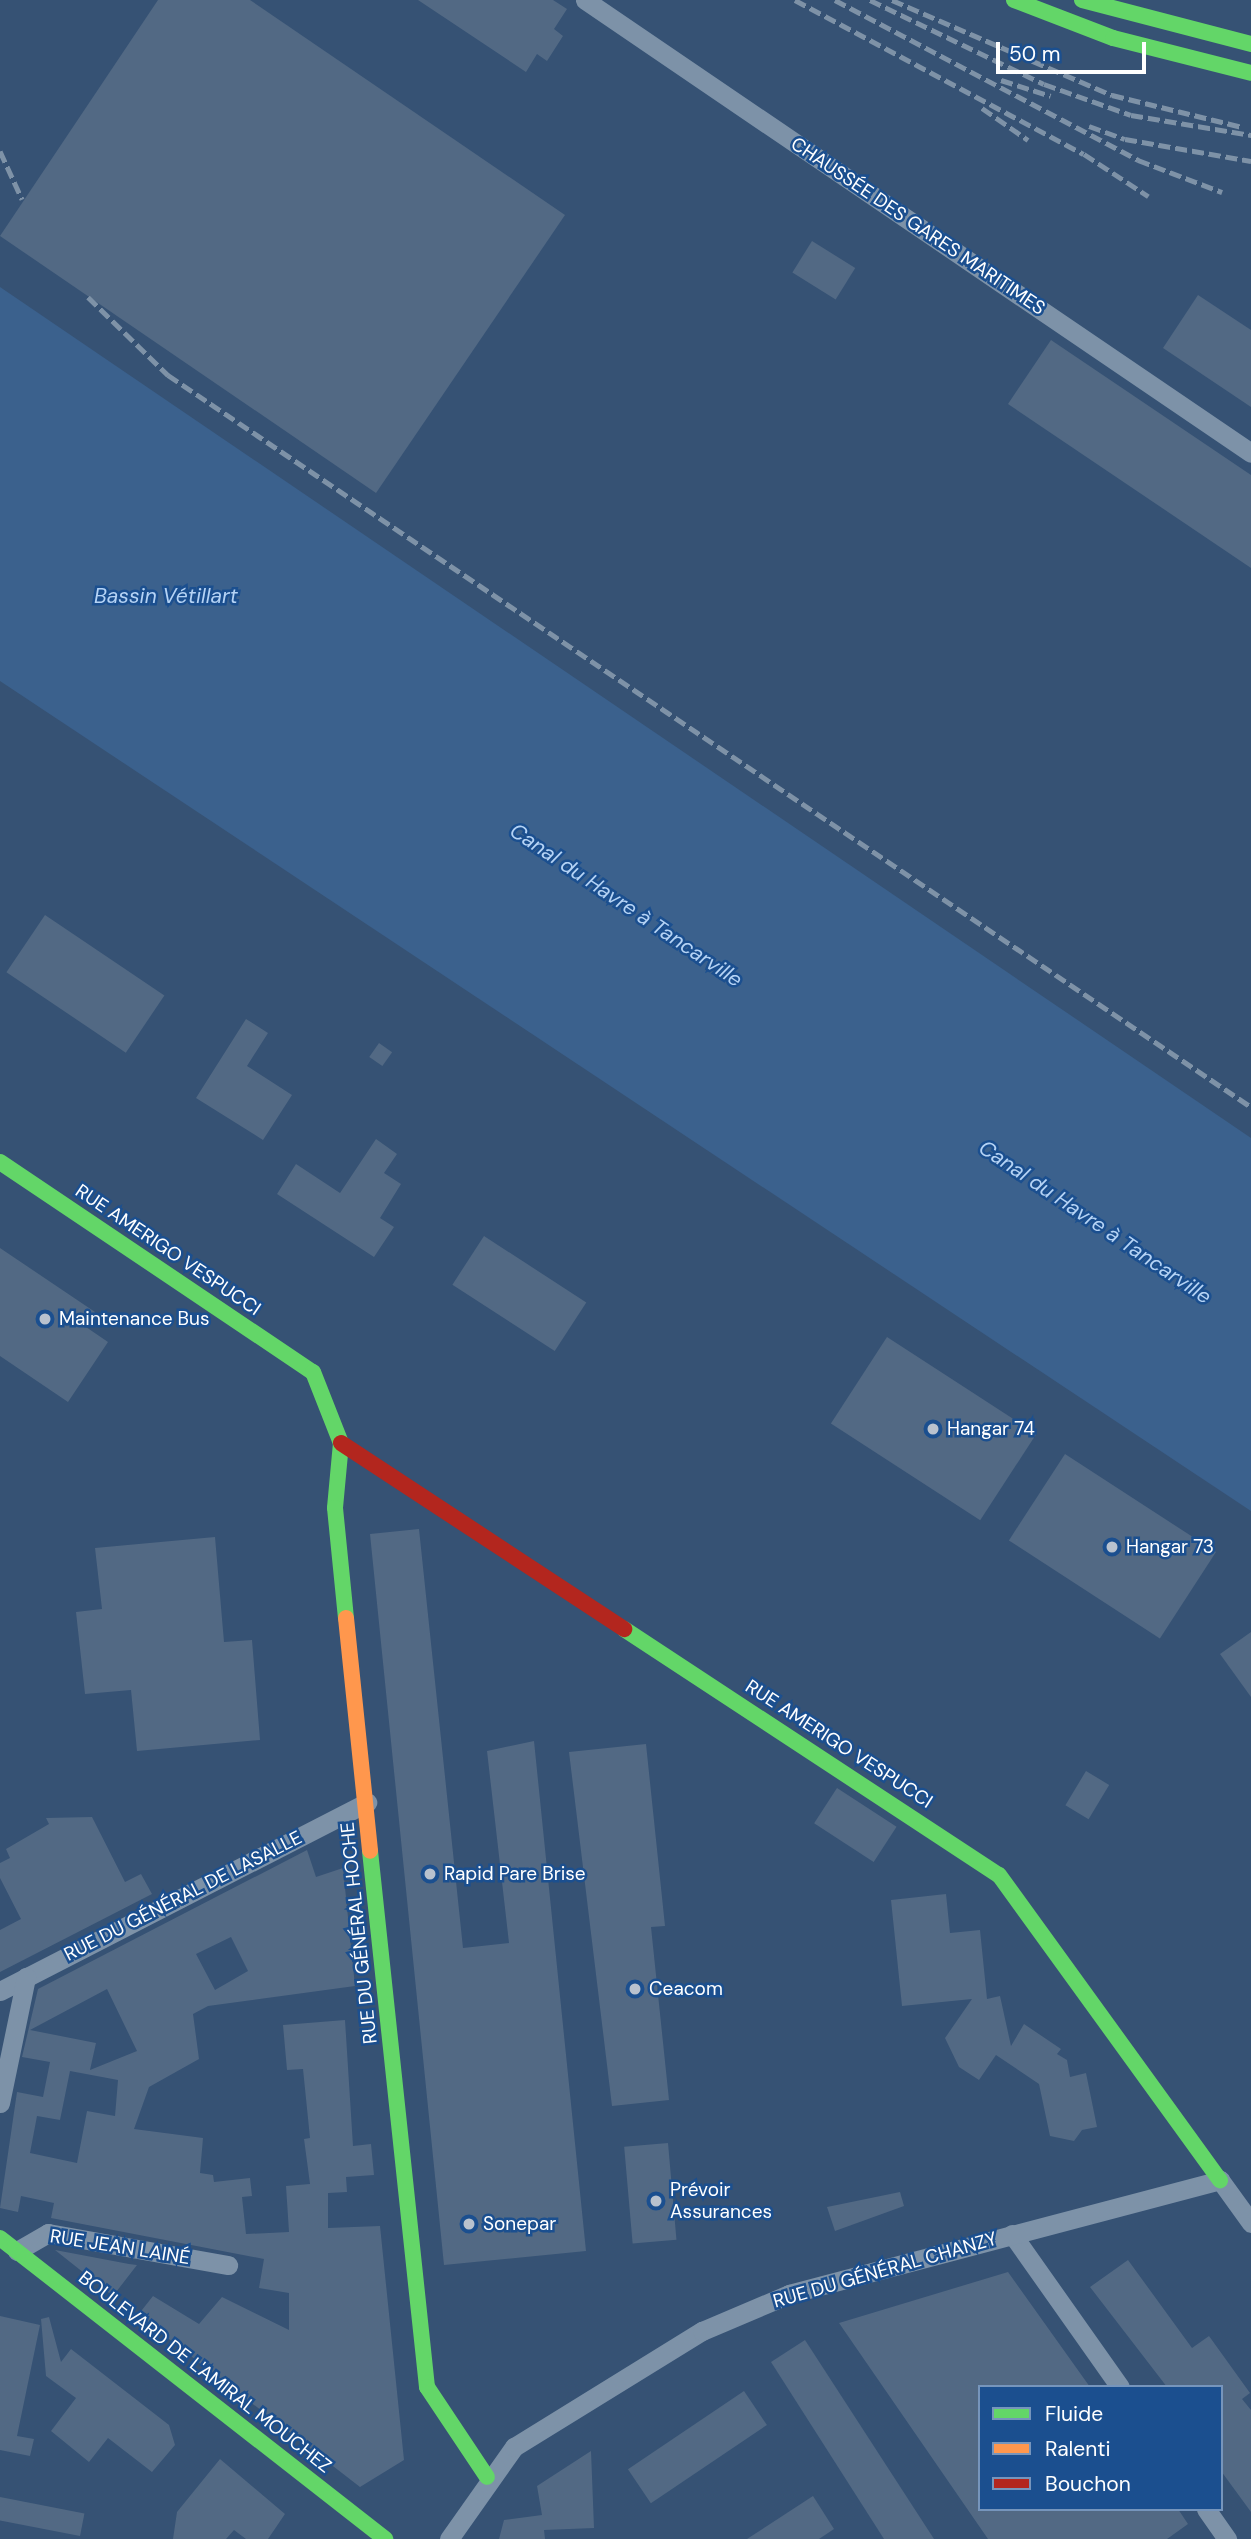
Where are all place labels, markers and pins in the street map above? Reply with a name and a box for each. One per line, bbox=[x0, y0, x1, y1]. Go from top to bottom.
place label: Maintenance Bus bbox=[59, 1308, 209, 1330]
marker: Maintenance Bus bbox=[37, 1311, 53, 1327]
place label: Hangar 74 bbox=[947, 1418, 1035, 1440]
marker: Hangar 74 bbox=[925, 1421, 941, 1437]
place label: Hangar 73 bbox=[1126, 1536, 1214, 1558]
marker: Hangar 73 bbox=[1104, 1539, 1120, 1555]
place label: Rapid Pare Brise bbox=[444, 1863, 586, 1885]
marker: Rapid Pare Brise bbox=[422, 1866, 438, 1882]
place label: Ceacom bbox=[649, 1978, 723, 2000]
marker: Ceacom bbox=[627, 1981, 643, 1997]
place label: Prévoir Assurances bbox=[670, 2179, 772, 2223]
marker: Prévoir Assurances bbox=[648, 2193, 664, 2209]
place label: Sonepar bbox=[483, 2213, 556, 2235]
marker: Sonepar bbox=[461, 2216, 477, 2232]

